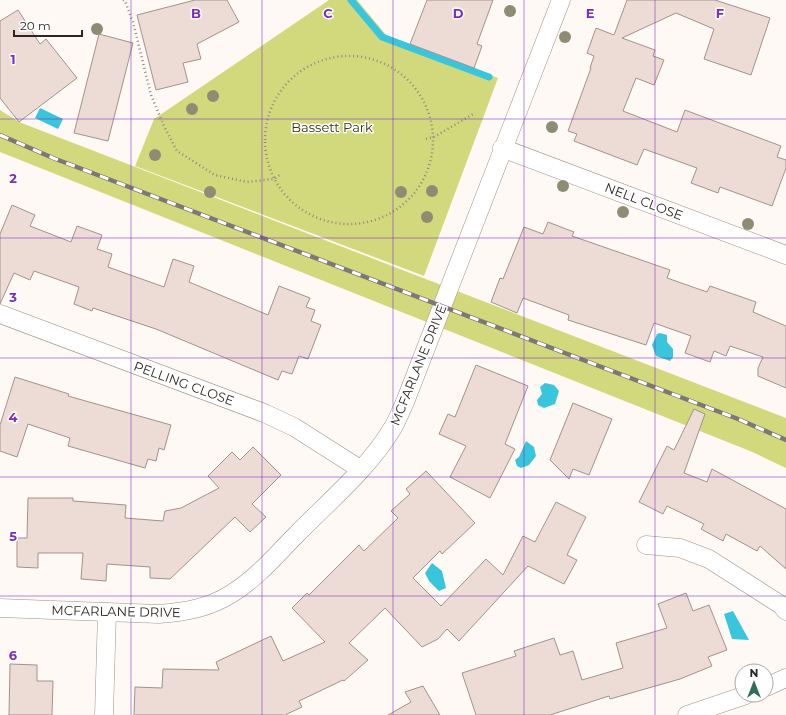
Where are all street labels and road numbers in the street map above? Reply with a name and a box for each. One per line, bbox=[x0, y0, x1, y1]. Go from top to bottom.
street label: NELL CLOSE bbox=[603, 179, 685, 223]
street label: MCFARLANE DRIVE bbox=[386, 302, 450, 428]
street label: PELLING CLOSE bbox=[132, 357, 236, 409]
street label: MCFARLANE DRIVE bbox=[51, 602, 181, 620]

